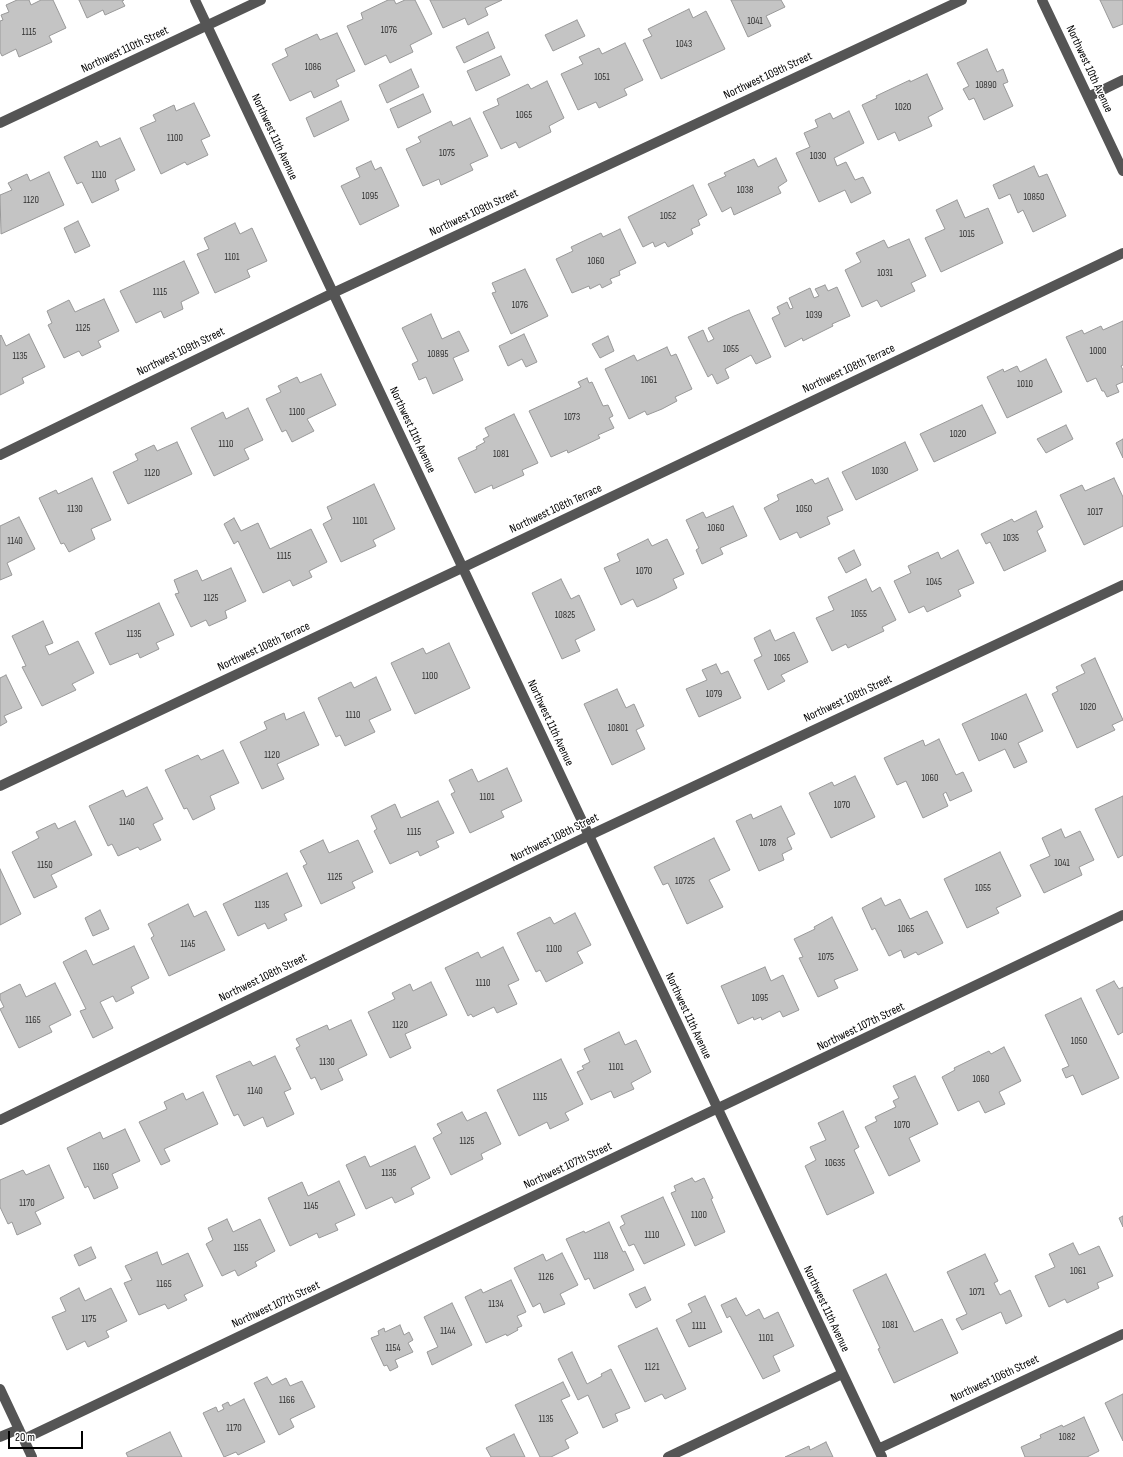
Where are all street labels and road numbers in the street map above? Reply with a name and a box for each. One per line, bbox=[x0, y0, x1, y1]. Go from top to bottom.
street label: Northwest 110th Street bbox=[79, 23, 171, 77]
street label: Northwest 10th Avenue bbox=[1063, 23, 1115, 115]
street label: Northwest 109th Street bbox=[722, 49, 814, 103]
street label: Northwest 11th Avenue bbox=[248, 92, 300, 182]
street label: Northwest 109th Street bbox=[428, 186, 520, 240]
street label: Northwest 109th Street bbox=[135, 325, 227, 379]
street label: Northwest 108th Terrace bbox=[801, 341, 897, 397]
street label: Northwest 11th Avenue bbox=[386, 385, 438, 475]
street label: Northwest 108th Terrace bbox=[508, 481, 604, 537]
street label: Northwest 108th Terrace bbox=[216, 619, 312, 675]
street label: Northwest 108th Street bbox=[802, 672, 894, 726]
street label: Northwest 11th Avenue bbox=[524, 678, 576, 768]
street label: Northwest 108th Street bbox=[509, 811, 601, 865]
street label: Northwest 108th Street bbox=[217, 951, 309, 1005]
street label: Northwest 11th Avenue bbox=[662, 971, 714, 1061]
street label: Northwest 107th Street bbox=[815, 1000, 907, 1054]
street label: Northwest 107th Street bbox=[522, 1139, 614, 1193]
street label: Northwest 11th Avenue bbox=[800, 1264, 852, 1354]
street label: Northwest 107th Street bbox=[230, 1278, 322, 1332]
street label: Northwest 106th Street bbox=[949, 1352, 1041, 1406]

